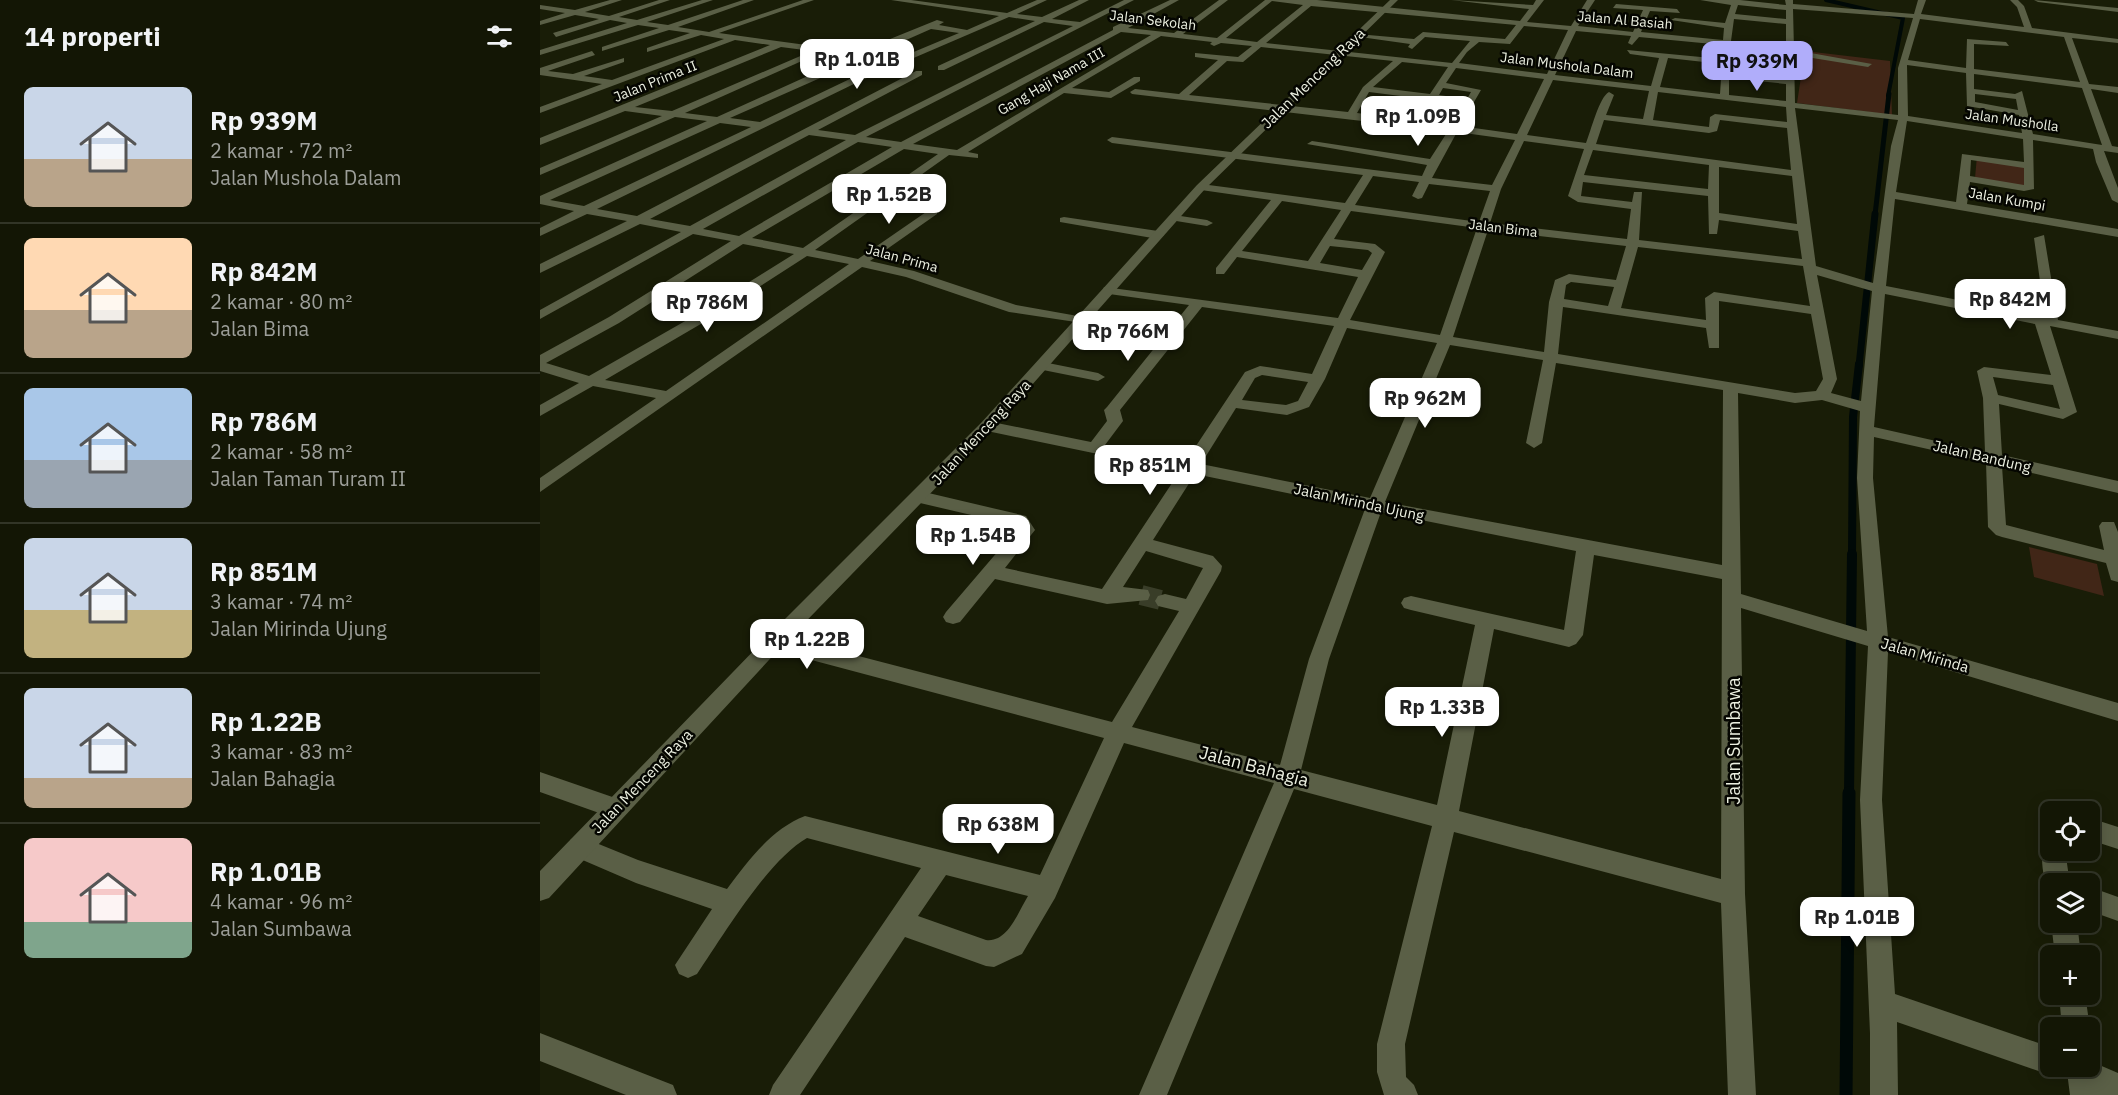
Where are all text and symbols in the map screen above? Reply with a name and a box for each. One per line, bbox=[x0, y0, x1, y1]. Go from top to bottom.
street label: Jalan Sekolah bbox=[1109, 6, 1197, 34]
street label: Jalan Al Basiah bbox=[1577, 7, 1673, 33]
text: 14 properti bbox=[24, 19, 161, 53]
icon: filters bbox=[483, 20, 516, 53]
street label: Jalan Menceng Raya bbox=[1257, 24, 1369, 132]
pin: Rp 1.01B bbox=[795, 39, 919, 90]
pin: Rp 939M bbox=[1702, 41, 1812, 92]
street label: Gang Haji Nama III bbox=[994, 43, 1108, 119]
text: Rp 1.01B bbox=[814, 45, 900, 72]
text: Rp 939M bbox=[1716, 47, 1798, 74]
street label: Jalan Mushola Dalam bbox=[1499, 48, 1635, 82]
street label: Jalan Prima II bbox=[611, 56, 699, 106]
pin: Rp 1.09B bbox=[1356, 96, 1480, 147]
text: Rp 1.09B bbox=[1375, 102, 1461, 129]
text: Rp 939M bbox=[210, 103, 318, 137]
street label: Jalan Musholla bbox=[1964, 105, 2060, 136]
icon: home bbox=[72, 111, 144, 183]
text: 2 kamar · 72 m² bbox=[210, 137, 352, 164]
text: Jalan Mushola Dalam bbox=[210, 164, 402, 191]
pin: Rp 1.52B bbox=[827, 174, 951, 225]
text: Rp 1.52B bbox=[846, 180, 932, 207]
street label: Jalan Kumpi bbox=[1967, 183, 2047, 215]
street label: Jalan Bima bbox=[1467, 215, 1539, 241]
street label: Jalan Prima bbox=[864, 240, 940, 276]
text: Rp 842M bbox=[210, 254, 318, 288]
icon: home bbox=[72, 262, 144, 334]
pin: Rp 842M bbox=[1955, 279, 2065, 330]
pin: Rp 786M bbox=[652, 282, 762, 333]
text: Rp 842M bbox=[1969, 285, 2051, 312]
text: 2 kamar · 80 m² bbox=[210, 288, 352, 315]
text: Rp 786M bbox=[666, 288, 748, 315]
pin: Rp 766M bbox=[1073, 311, 1183, 362]
text: Jalan Bima bbox=[210, 315, 309, 342]
text: Rp 766M bbox=[1087, 317, 1169, 344]
street label: Jalan Menceng Raya bbox=[927, 375, 1035, 489]
pin: Rp 962M bbox=[1370, 378, 1480, 429]
text: Rp 962M bbox=[1384, 384, 1466, 411]
text: Rp 786M bbox=[210, 404, 318, 438]
icon: home bbox=[72, 412, 144, 484]
street label: Jalan Bandung bbox=[1931, 436, 2033, 476]
text: 2 kamar · 58 m² bbox=[210, 438, 352, 465]
pin: Rp 851M bbox=[1095, 445, 1205, 496]
text: Rp 851M bbox=[1109, 451, 1191, 478]
text: Jalan Taman Turam II bbox=[210, 465, 406, 492]
street label: Jalan Mirinda Ujung bbox=[1292, 479, 1426, 525]
pin: Rp 1.54B bbox=[911, 515, 1035, 566]
text: Rp 1.54B bbox=[930, 521, 1016, 548]
text: Rp 851M bbox=[210, 554, 318, 588]
icon: home bbox=[72, 562, 144, 634]
text: 3 kamar · 74 m² bbox=[210, 588, 352, 615]
text: Jalan Mirinda Ujung bbox=[210, 615, 387, 642]
pin: Rp 1.22B bbox=[745, 619, 869, 670]
text: Rp 1.22B bbox=[764, 625, 850, 652]
street label: Jalan Mirinda bbox=[1879, 633, 1971, 677]
street label: Jalan Sumbawa bbox=[1722, 677, 1745, 805]
pin: Rp 1.33B bbox=[1380, 687, 1504, 738]
text: Rp 1.33B bbox=[1399, 693, 1485, 720]
text: Rp 1.22B bbox=[210, 704, 322, 738]
icon: home bbox=[72, 712, 144, 784]
street label: Jalan Menceng Raya bbox=[588, 725, 696, 837]
text: 3 kamar · 83 m² bbox=[210, 738, 352, 765]
street label: Jalan Bahagia bbox=[1197, 740, 1312, 792]
text: Jalan Bahagia bbox=[210, 765, 335, 792]
map controls bbox=[2040, 801, 2100, 1077]
button: locate bbox=[2040, 801, 2100, 861]
pin: Rp 638M bbox=[943, 804, 1053, 855]
text: Rp 638M bbox=[957, 810, 1039, 837]
text: Rp 1.01B bbox=[210, 854, 322, 888]
icon: home bbox=[72, 862, 144, 934]
button: layers bbox=[2040, 873, 2100, 933]
text: 4 kamar · 96 m² bbox=[210, 888, 352, 915]
pin: Rp 1.01B bbox=[1795, 897, 1919, 948]
text: Rp 1.01B bbox=[1814, 903, 1900, 930]
text: Jalan Sumbawa bbox=[210, 915, 352, 942]
button: + bbox=[2040, 945, 2100, 1005]
button: − bbox=[2040, 1017, 2100, 1077]

